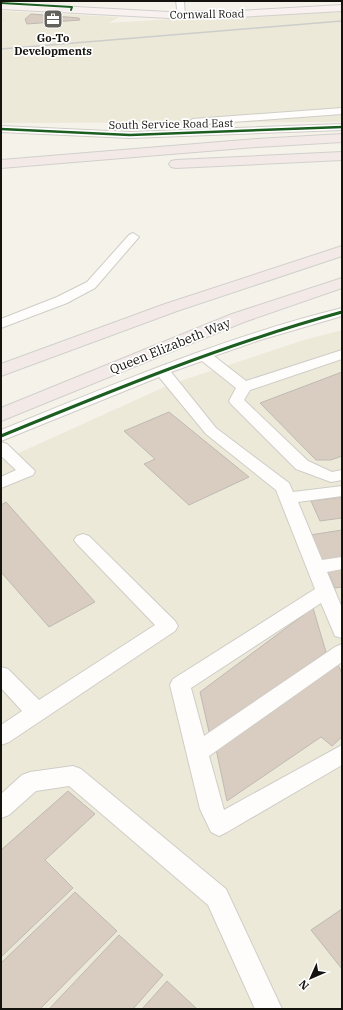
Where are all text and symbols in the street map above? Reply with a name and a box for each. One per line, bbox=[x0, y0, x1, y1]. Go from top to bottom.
street label: Cornwall Road bbox=[169, 6, 245, 22]
office icon: Go-To Developments bbox=[42, 8, 64, 30]
place label: Go-To Developments bbox=[14, 31, 92, 58]
street label: South Service Road East bbox=[109, 116, 234, 132]
street label: Queen Elizabeth Way bbox=[107, 314, 233, 378]
north arrow bbox=[291, 958, 331, 998]
text: N bbox=[296, 977, 312, 993]

